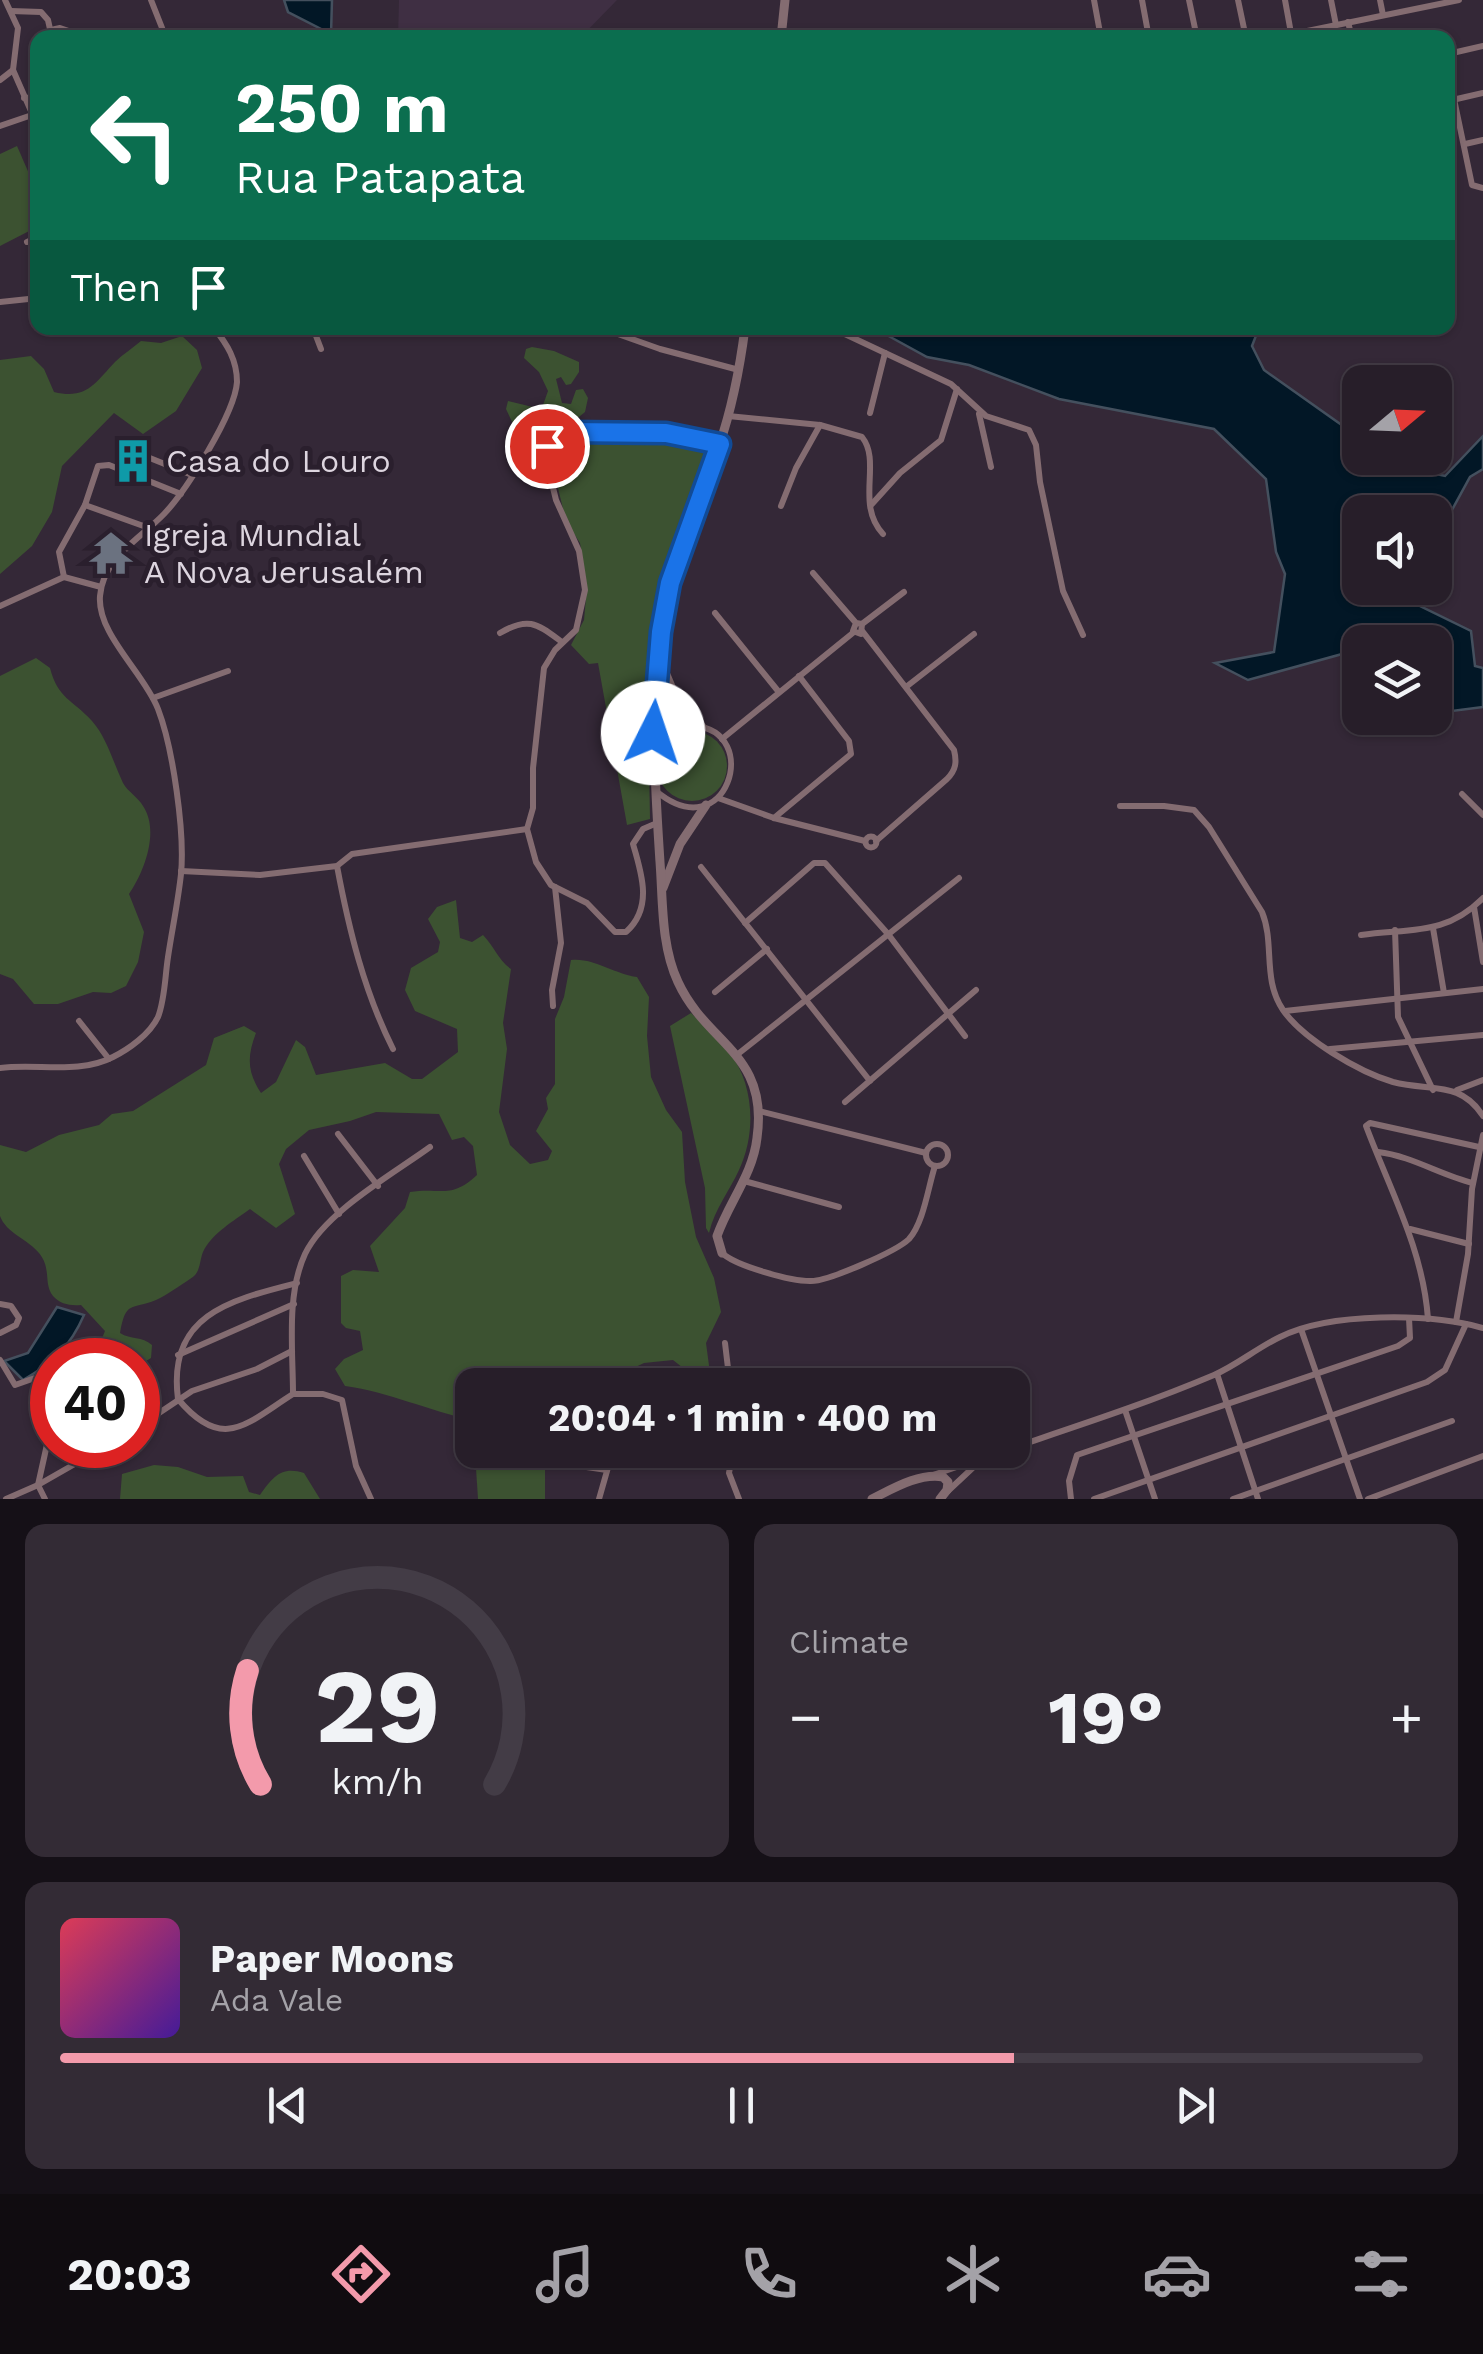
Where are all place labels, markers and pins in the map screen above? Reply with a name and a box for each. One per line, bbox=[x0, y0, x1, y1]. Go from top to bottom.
pin bbox=[505, 404, 590, 489]
building icon: Casa do Louro bbox=[109, 437, 157, 485]
place label: Casa do Louro bbox=[166, 442, 391, 480]
place label: Igreja Mundial A Nova Jerusalém bbox=[144, 516, 424, 591]
temple icon: Igreja Mundial A Nova Jerusalém bbox=[87, 529, 135, 577]

